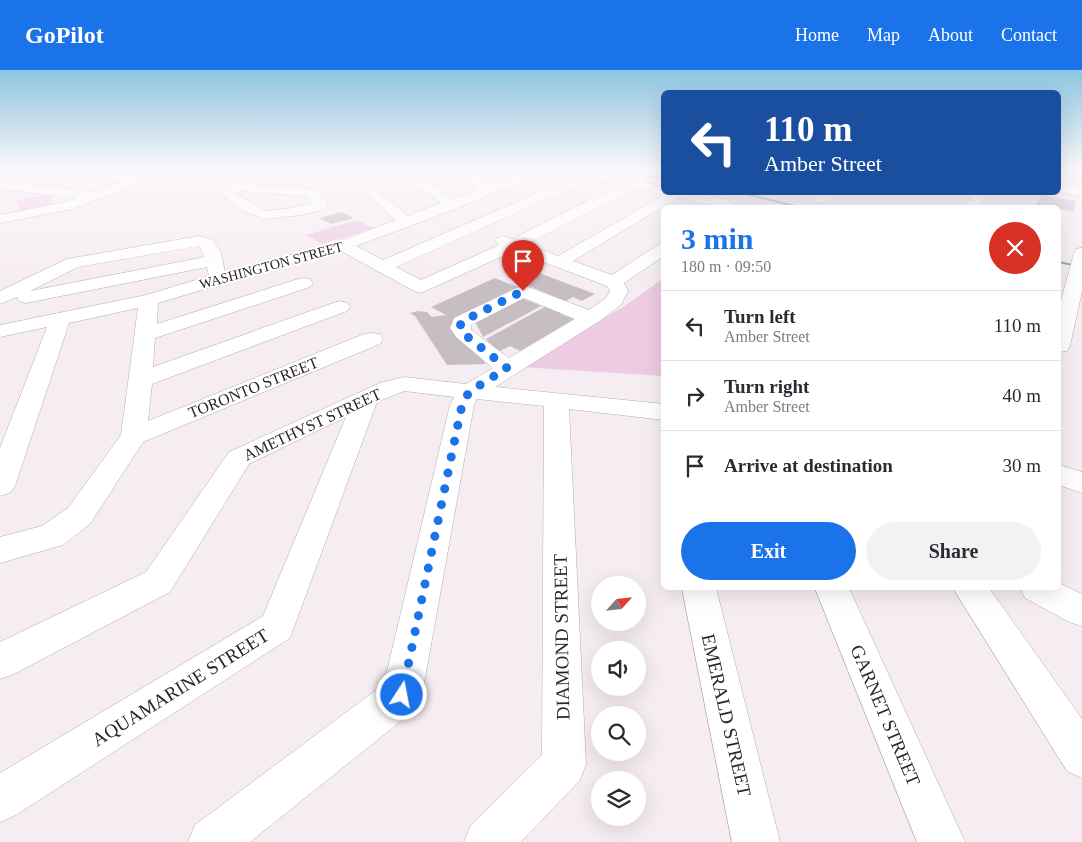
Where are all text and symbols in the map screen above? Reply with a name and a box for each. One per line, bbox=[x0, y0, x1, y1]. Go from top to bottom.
text: GoPilot bbox=[25, 22, 104, 48]
text: Home bbox=[795, 25, 839, 45]
text: Map bbox=[867, 25, 900, 45]
text: About bbox=[928, 25, 973, 45]
text: Contact bbox=[1001, 25, 1057, 45]
icon: left bbox=[681, 110, 746, 175]
text: 110 m bbox=[764, 110, 852, 149]
text: Amber Street bbox=[764, 151, 882, 176]
text: 3 min bbox=[681, 222, 754, 255]
button: close bbox=[989, 222, 1041, 274]
street label: WASHINGTON STREET bbox=[198, 239, 345, 292]
pin bbox=[502, 240, 544, 291]
icon: arrive bbox=[509, 247, 537, 275]
text: 180 m · 09:50 bbox=[681, 258, 771, 275]
text: Turn left bbox=[724, 306, 796, 327]
icon: left bbox=[681, 312, 709, 340]
text: 110 m bbox=[994, 315, 1041, 336]
text: Amber Street bbox=[724, 328, 810, 345]
street label: TORONTO STREET bbox=[186, 354, 321, 421]
text: Turn right bbox=[724, 376, 809, 397]
icon: right bbox=[681, 382, 709, 410]
street label: AMETHYST STREET bbox=[241, 385, 384, 464]
text: 40 m bbox=[1002, 385, 1041, 406]
text: Amber Street bbox=[724, 398, 810, 415]
icon: arrive bbox=[681, 452, 709, 480]
text: Arrive at destination bbox=[724, 455, 893, 476]
text: 30 m bbox=[1002, 455, 1041, 476]
button: Exit bbox=[681, 522, 856, 580]
button: Share bbox=[866, 522, 1041, 580]
street label: DIAMOND STREET bbox=[550, 553, 573, 720]
north arrow bbox=[591, 576, 646, 631]
map controls bbox=[591, 576, 646, 826]
street label: AQUAMARINE STREET bbox=[88, 624, 273, 750]
street label: EMERALD STREET bbox=[698, 632, 756, 799]
button: sound bbox=[591, 641, 646, 696]
street label: GARNET STREET bbox=[846, 642, 925, 789]
position arrow bbox=[375, 668, 427, 720]
button: search bbox=[591, 706, 646, 761]
button: layers bbox=[591, 771, 646, 826]

